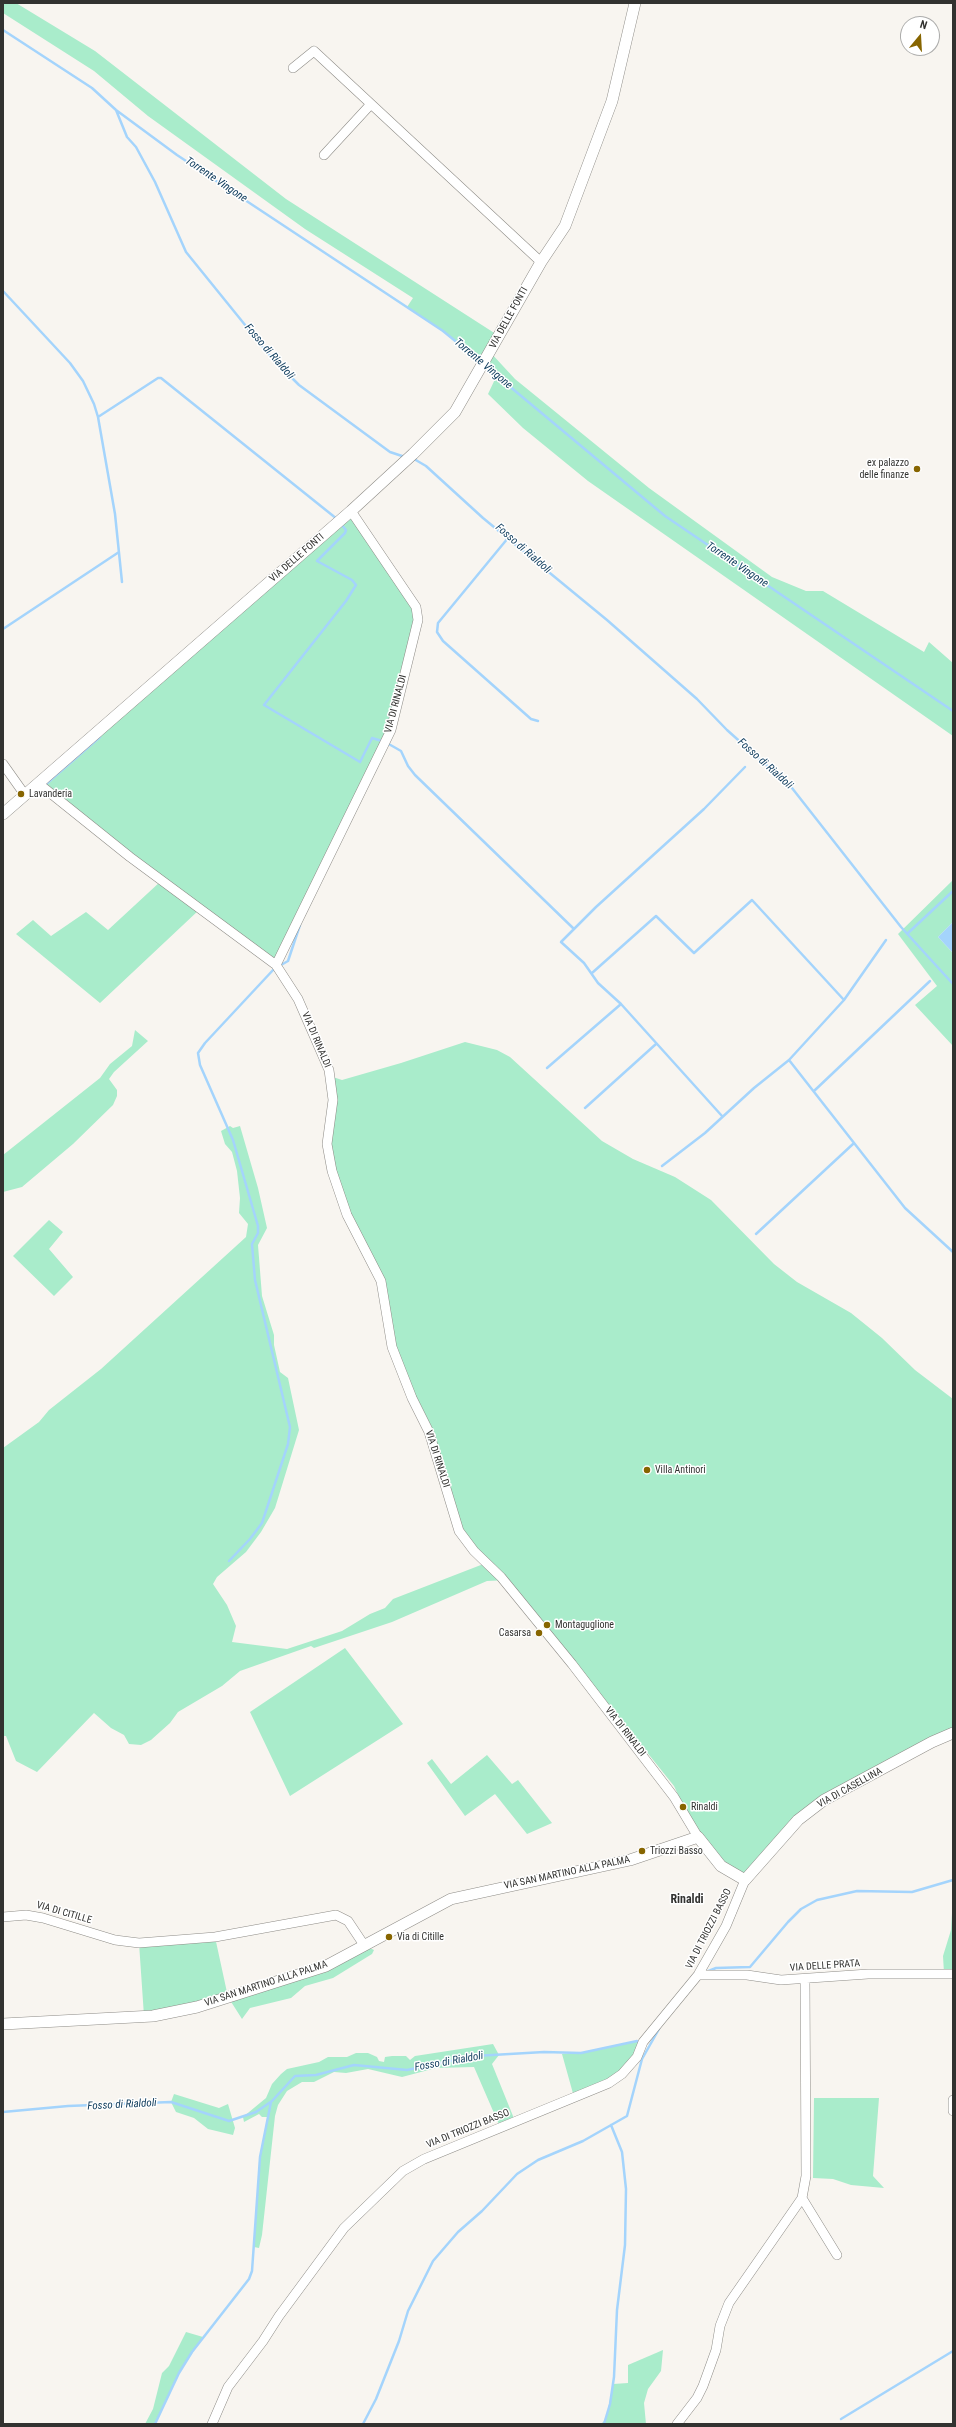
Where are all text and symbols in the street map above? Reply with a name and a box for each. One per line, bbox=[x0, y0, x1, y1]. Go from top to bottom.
north arrow bbox=[900, 16, 940, 56]
text: N bbox=[918, 18, 929, 32]
water label: Torrente Vingone bbox=[182, 154, 250, 206]
street label: VIA DELLE FONTI bbox=[487, 285, 531, 351]
water label: Fosso di Rialdoli bbox=[241, 321, 297, 383]
water label: Torrente Vingone bbox=[451, 336, 515, 392]
place label: ex palazzo delle finanze bbox=[859, 457, 909, 480]
marker: ex palazzo delle finanze bbox=[912, 464, 922, 474]
water label: Fosso di Rialdoli bbox=[492, 521, 554, 577]
street label: VIA DELLE FONTI bbox=[267, 531, 327, 585]
water label: Torrente Vingone bbox=[703, 539, 771, 591]
street label: VIA DI RINALDI bbox=[382, 674, 410, 734]
water label: Fosso di Rialdoli bbox=[735, 736, 795, 792]
place label: Lavanderia bbox=[29, 788, 72, 800]
marker: Lavanderia bbox=[16, 789, 26, 799]
street label: VIA DI RINALDI bbox=[299, 1010, 333, 1070]
street label: VIA DI RINALDI bbox=[422, 1429, 452, 1489]
place label: Villa Antinori bbox=[655, 1464, 706, 1476]
marker: Villa Antinori bbox=[642, 1465, 652, 1475]
place label: Montaguglione bbox=[555, 1619, 614, 1631]
marker: Montaguglione bbox=[542, 1620, 552, 1630]
place label: Casarsa bbox=[499, 1627, 531, 1639]
marker: Casarsa bbox=[534, 1628, 544, 1638]
street label: VIA DI RINALDI bbox=[602, 1705, 648, 1759]
street label: VIA DI CASELLINA bbox=[815, 1765, 885, 1811]
place label: Rinaldi bbox=[691, 1801, 718, 1813]
marker: Rinaldi bbox=[678, 1802, 688, 1812]
place label: Triozzi Basso bbox=[650, 1845, 703, 1857]
marker: Triozzi Basso bbox=[637, 1846, 647, 1856]
street label: VIA SAN MARTINO ALLA PALMA bbox=[503, 1854, 631, 1892]
street label: VIA DI TRIOZZI BASSO bbox=[684, 1887, 734, 1971]
district label: Rinaldi bbox=[670, 1893, 704, 1907]
street label: VIA DI CITILLE bbox=[35, 1899, 93, 1927]
place label: Via di Citille bbox=[397, 1931, 444, 1943]
marker: Via di Citille bbox=[384, 1932, 394, 1942]
street label: VIA SAN MARTINO ALLA PALMA bbox=[203, 1958, 329, 2010]
street label: VIA DELLE PRATA bbox=[790, 1958, 860, 1974]
water label: Fosso di Rialdoli bbox=[414, 2049, 484, 2075]
water label: Fosso di Rialdoli bbox=[87, 2097, 157, 2113]
street label: VIA DI TRIOZZI BASSO bbox=[425, 2107, 511, 2151]

